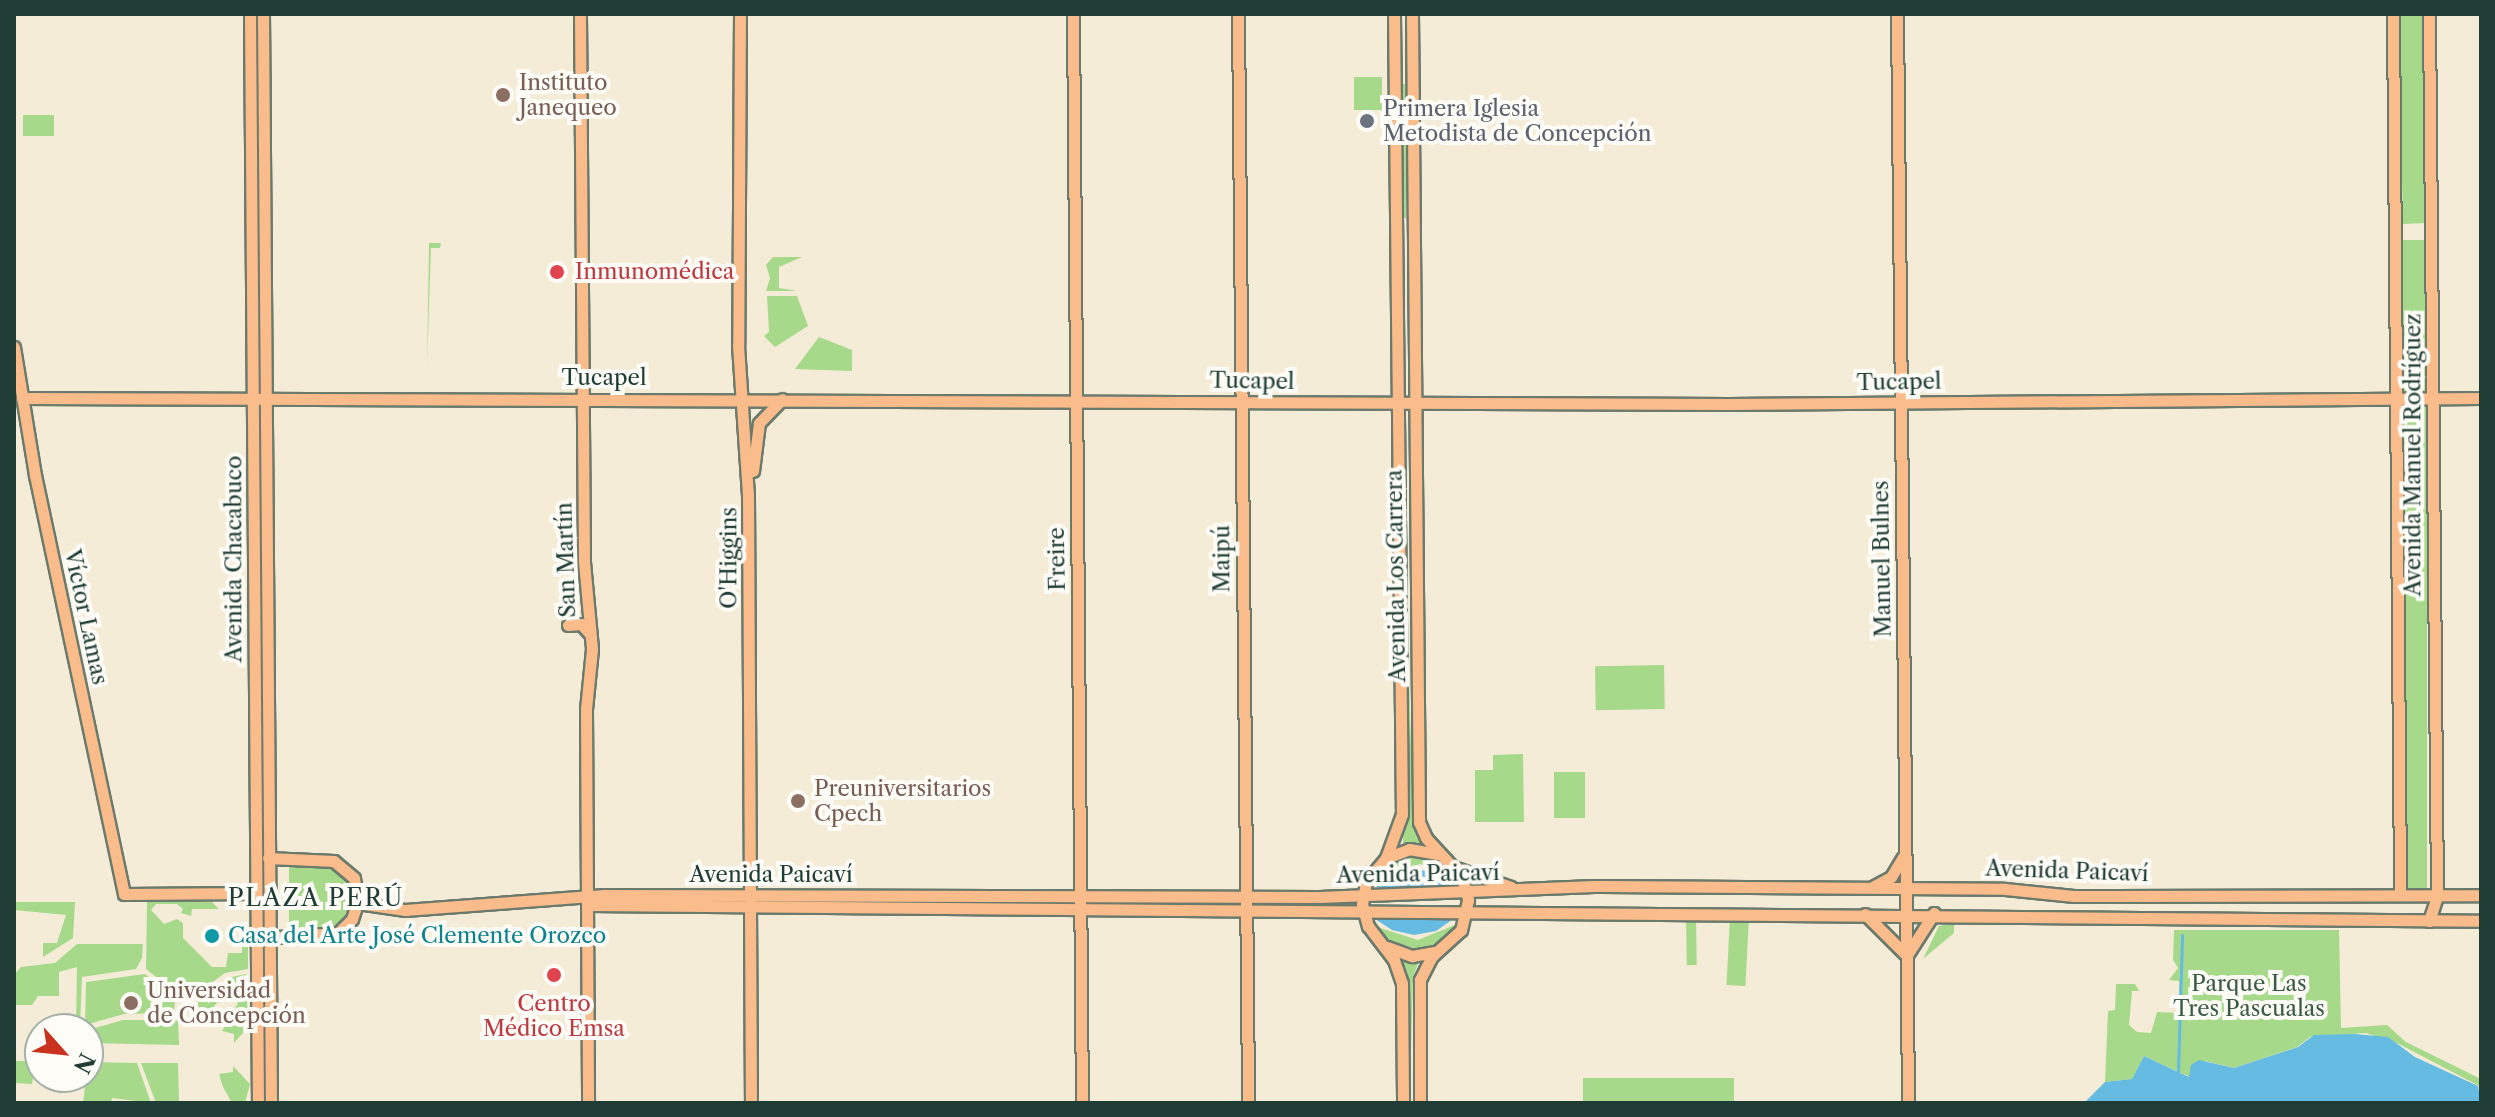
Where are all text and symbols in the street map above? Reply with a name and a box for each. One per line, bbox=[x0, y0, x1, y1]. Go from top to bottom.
place label: Instituto Janequeo bbox=[519, 69, 617, 120]
marker: Instituto Janequeo bbox=[494, 86, 512, 104]
place label: Primera Iglesia Metodista de Concepción bbox=[1383, 95, 1652, 146]
marker: Primera Iglesia Metodista de Concepción bbox=[1358, 112, 1376, 130]
place label: Inmunomédica bbox=[575, 259, 734, 285]
marker: Inmunomédica bbox=[546, 261, 568, 283]
street label: Avenida Manuel Rodríguez bbox=[2400, 313, 2426, 597]
street label: Tucapel bbox=[562, 365, 646, 391]
street label: Tucapel bbox=[1209, 367, 1295, 395]
street label: Tucapel bbox=[1856, 368, 1942, 396]
street label: Avenida Chacabuco bbox=[221, 455, 247, 663]
street label: Avenida Los Carrera bbox=[1381, 469, 1411, 683]
street label: Manuel Bulnes bbox=[1867, 480, 1897, 638]
street label: San Martín bbox=[551, 502, 581, 618]
street label: O'Higgins bbox=[716, 507, 742, 609]
street label: Maipú bbox=[1209, 525, 1235, 593]
street label: Freire bbox=[1043, 527, 1071, 591]
street label: Víctor Lamas bbox=[59, 547, 113, 687]
place label: Preuniversitarios Cpech bbox=[814, 775, 991, 826]
marker: Preuniversitarios Cpech bbox=[789, 792, 807, 810]
street label: Avenida Paicaví bbox=[1985, 855, 2149, 887]
street label: Avenida Paicaví bbox=[1336, 859, 1500, 889]
street label: Avenida Paicaví bbox=[689, 862, 853, 888]
district label: PLAZA PERÚ bbox=[227, 884, 405, 912]
place label: Casa del Arte José Clemente Orozco bbox=[228, 923, 607, 949]
marker: Casa del Arte José Clemente Orozco bbox=[203, 927, 221, 945]
marker: Centro Médico Emsa bbox=[543, 964, 565, 986]
park label: Parque Las Tres Pascualas bbox=[2173, 970, 2325, 1022]
place label: Universidad de Concepción bbox=[147, 977, 306, 1028]
place label: Centro Médico Emsa bbox=[483, 990, 625, 1042]
marker: Universidad de Concepción bbox=[122, 994, 140, 1012]
north arrow bbox=[24, 1013, 104, 1093]
text: N bbox=[68, 1049, 100, 1078]

